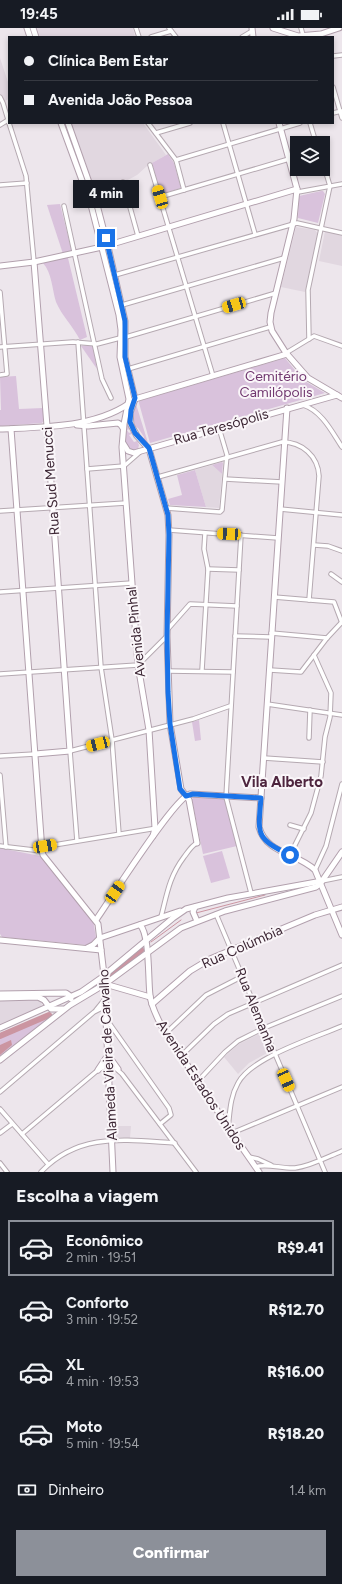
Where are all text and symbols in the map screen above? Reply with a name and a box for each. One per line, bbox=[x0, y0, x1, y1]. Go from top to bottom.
text: 19:45 bbox=[20, 5, 58, 23]
text: Clínica Bem Estar bbox=[48, 52, 168, 70]
text: Avenida João Pessoa bbox=[48, 91, 193, 109]
map controls bbox=[290, 136, 330, 176]
button: layers bbox=[290, 136, 330, 176]
callout: 4 min bbox=[73, 180, 139, 208]
car bbox=[151, 184, 169, 210]
text: 4 min bbox=[89, 186, 123, 201]
route end bbox=[97, 229, 115, 247]
car bbox=[221, 296, 247, 314]
park label: Cemitério Camilópolis bbox=[240, 368, 312, 401]
street label: Rua Teresópolis bbox=[172, 405, 270, 449]
street label: Rua Sud Menucci bbox=[39, 426, 63, 536]
car bbox=[217, 527, 241, 541]
street label: Avenida Pinhal bbox=[123, 586, 149, 678]
car bbox=[85, 735, 111, 753]
district label: Vila Alberto bbox=[241, 773, 323, 791]
car bbox=[32, 838, 58, 854]
route start bbox=[281, 846, 299, 864]
car bbox=[103, 879, 127, 905]
street label: Rua Colúmbia bbox=[199, 922, 285, 972]
street label: Rua Alemanha bbox=[231, 965, 281, 1055]
street label: Alameda Vieira de Carvalho bbox=[95, 969, 121, 1141]
street label: Avenida Estados Unidos bbox=[153, 1017, 249, 1153]
car bbox=[276, 1067, 296, 1093]
text: Escolha a viagem bbox=[16, 1185, 159, 1207]
icon: car bbox=[18, 1230, 54, 1266]
text: Econômico bbox=[66, 1232, 143, 1250]
text: R$9.41 bbox=[277, 1239, 324, 1257]
text: 2 min · 19:51 bbox=[66, 1250, 136, 1265]
icon: car bbox=[18, 1292, 54, 1328]
text: Conforto bbox=[66, 1294, 129, 1312]
text: R$12.70 bbox=[268, 1301, 324, 1319]
text: 3 min · 19:52 bbox=[66, 1312, 138, 1327]
icon: car bbox=[18, 1354, 54, 1390]
text: XL bbox=[66, 1356, 84, 1374]
text: R$16.00 bbox=[267, 1363, 324, 1381]
text: 4 min · 19:53 bbox=[66, 1374, 139, 1389]
icon: car bbox=[18, 1416, 54, 1452]
text: Moto bbox=[66, 1418, 102, 1436]
text: R$18.20 bbox=[268, 1425, 324, 1443]
text: 5 min · 19:54 bbox=[66, 1436, 139, 1451]
icon: cash bbox=[16, 1479, 38, 1501]
text: Dinheiro bbox=[48, 1481, 104, 1499]
text: 1.4 km bbox=[289, 1483, 326, 1498]
button: Confirmar bbox=[16, 1530, 326, 1576]

